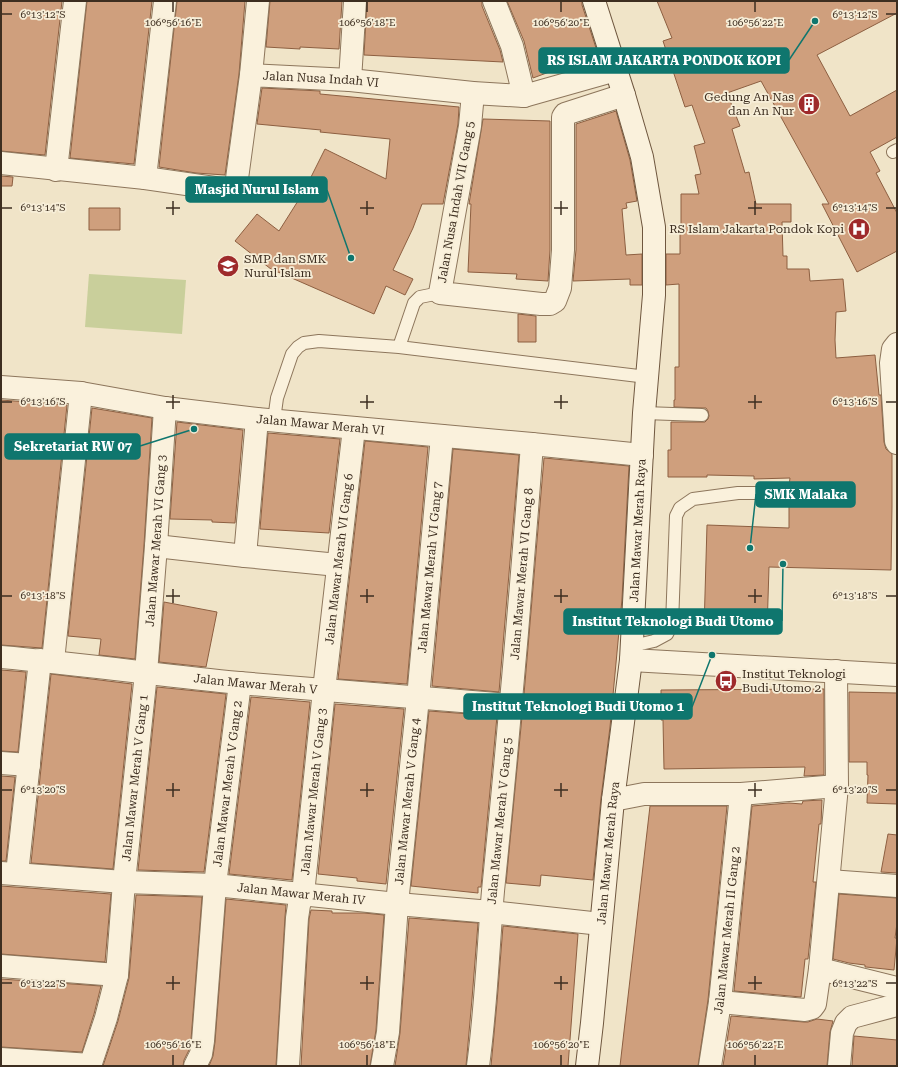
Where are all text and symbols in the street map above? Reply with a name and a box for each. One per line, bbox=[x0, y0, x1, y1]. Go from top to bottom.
text: 6°13'12"S bbox=[20, 9, 66, 20]
text: 6°13'12"S bbox=[832, 9, 878, 20]
text: 106°56'16"E bbox=[145, 17, 201, 28]
text: 106°56'18"E bbox=[339, 17, 395, 28]
text: 106°56'20"E bbox=[533, 17, 589, 28]
text: 106°56'22"E bbox=[727, 17, 783, 28]
callout: RS ISLAM JAKARTA PONDOK KOPI bbox=[539, 48, 789, 73]
text: RS ISLAM JAKARTA PONDOK KOPI bbox=[547, 53, 781, 68]
street label: Jalan Nusa Indah VI bbox=[262, 69, 380, 90]
place label: Gedung An Nas dan An Nur bbox=[704, 90, 794, 118]
building icon: Gedung An Nas dan An Nur bbox=[796, 91, 822, 117]
street label: Jalan Nusa Indah VII Gang 5 bbox=[435, 120, 477, 284]
callout: Masjid Nurul Islam bbox=[186, 177, 327, 202]
text: Masjid Nurul Islam bbox=[195, 182, 320, 197]
text: 6°13'14"S bbox=[20, 202, 66, 213]
text: 6°13'14"S bbox=[832, 202, 878, 213]
hospital icon: RS Islam Jakarta Pondok Kopi bbox=[846, 216, 872, 242]
place label: RS Islam Jakarta Pondok Kopi bbox=[669, 222, 844, 236]
place label: SMP dan SMK Nurul Islam bbox=[244, 252, 327, 280]
school or university icon: SMP dan SMK Nurul Islam bbox=[215, 253, 241, 279]
text: 6°13'16"S bbox=[20, 396, 66, 407]
text: 6°13'16"S bbox=[832, 396, 878, 407]
street label: Jalan Mawar Merah VI bbox=[256, 412, 385, 438]
callout: Sekretariat RW 07 bbox=[5, 434, 140, 459]
text: Sekretariat RW 07 bbox=[14, 439, 132, 454]
street label: Jalan Mawar Merah VI Gang 3 bbox=[143, 454, 169, 627]
street label: Jalan Mawar Merah Raya bbox=[627, 458, 649, 603]
street label: Jalan Mawar Merah VI Gang 6 bbox=[322, 472, 356, 645]
street label: Jalan Mawar Merah VI Gang 7 bbox=[415, 481, 445, 654]
callout: SMK Malaka bbox=[756, 482, 855, 507]
street label: Jalan Mawar Merah VI Gang 8 bbox=[508, 487, 536, 660]
text: SMK Malaka bbox=[765, 487, 848, 502]
text: 6°13'18"S bbox=[20, 590, 66, 601]
text: 6°13'18"S bbox=[832, 590, 878, 601]
callout: Institut Teknologi Budi Utomo bbox=[564, 609, 782, 634]
text: Institut Teknologi Budi Utomo bbox=[572, 614, 774, 629]
place label: Institut Teknologi Budi Utomo 2 bbox=[742, 667, 846, 695]
bus stop icon: Institut Teknologi Budi Utomo 2 bbox=[713, 668, 739, 694]
street label: Jalan Mawar Merah V bbox=[193, 671, 319, 697]
street label: Jalan Mawar Merah V Gang 1 bbox=[119, 693, 151, 862]
callout: Institut Teknologi Budi Utomo 1 bbox=[464, 694, 692, 719]
street label: Jalan Mawar Merah V Gang 2 bbox=[210, 699, 245, 868]
text: Institut Teknologi Budi Utomo 1 bbox=[472, 699, 684, 714]
street label: Jalan Mawar Merah V Gang 3 bbox=[298, 707, 329, 876]
street label: Jalan Mawar Merah V Gang 4 bbox=[392, 717, 423, 886]
street label: Jalan Mawar Merah V Gang 5 bbox=[485, 737, 515, 905]
street label: Jalan Mawar Merah Raya bbox=[594, 780, 622, 925]
text: 6°13'20"S bbox=[20, 784, 66, 795]
text: 6°13'20"S bbox=[832, 784, 878, 795]
street label: Jalan Mawar Merah II Gang 2 bbox=[711, 845, 743, 1015]
street label: Jalan Mawar Merah IV bbox=[236, 880, 367, 908]
text: 6°13'22"S bbox=[20, 978, 66, 989]
text: 6°13'22"S bbox=[832, 978, 878, 989]
text: 106°56'16"E bbox=[145, 1039, 201, 1050]
text: 106°56'18"E bbox=[339, 1039, 395, 1050]
text: 106°56'20"E bbox=[533, 1039, 589, 1050]
text: 106°56'22"E bbox=[727, 1039, 783, 1050]

